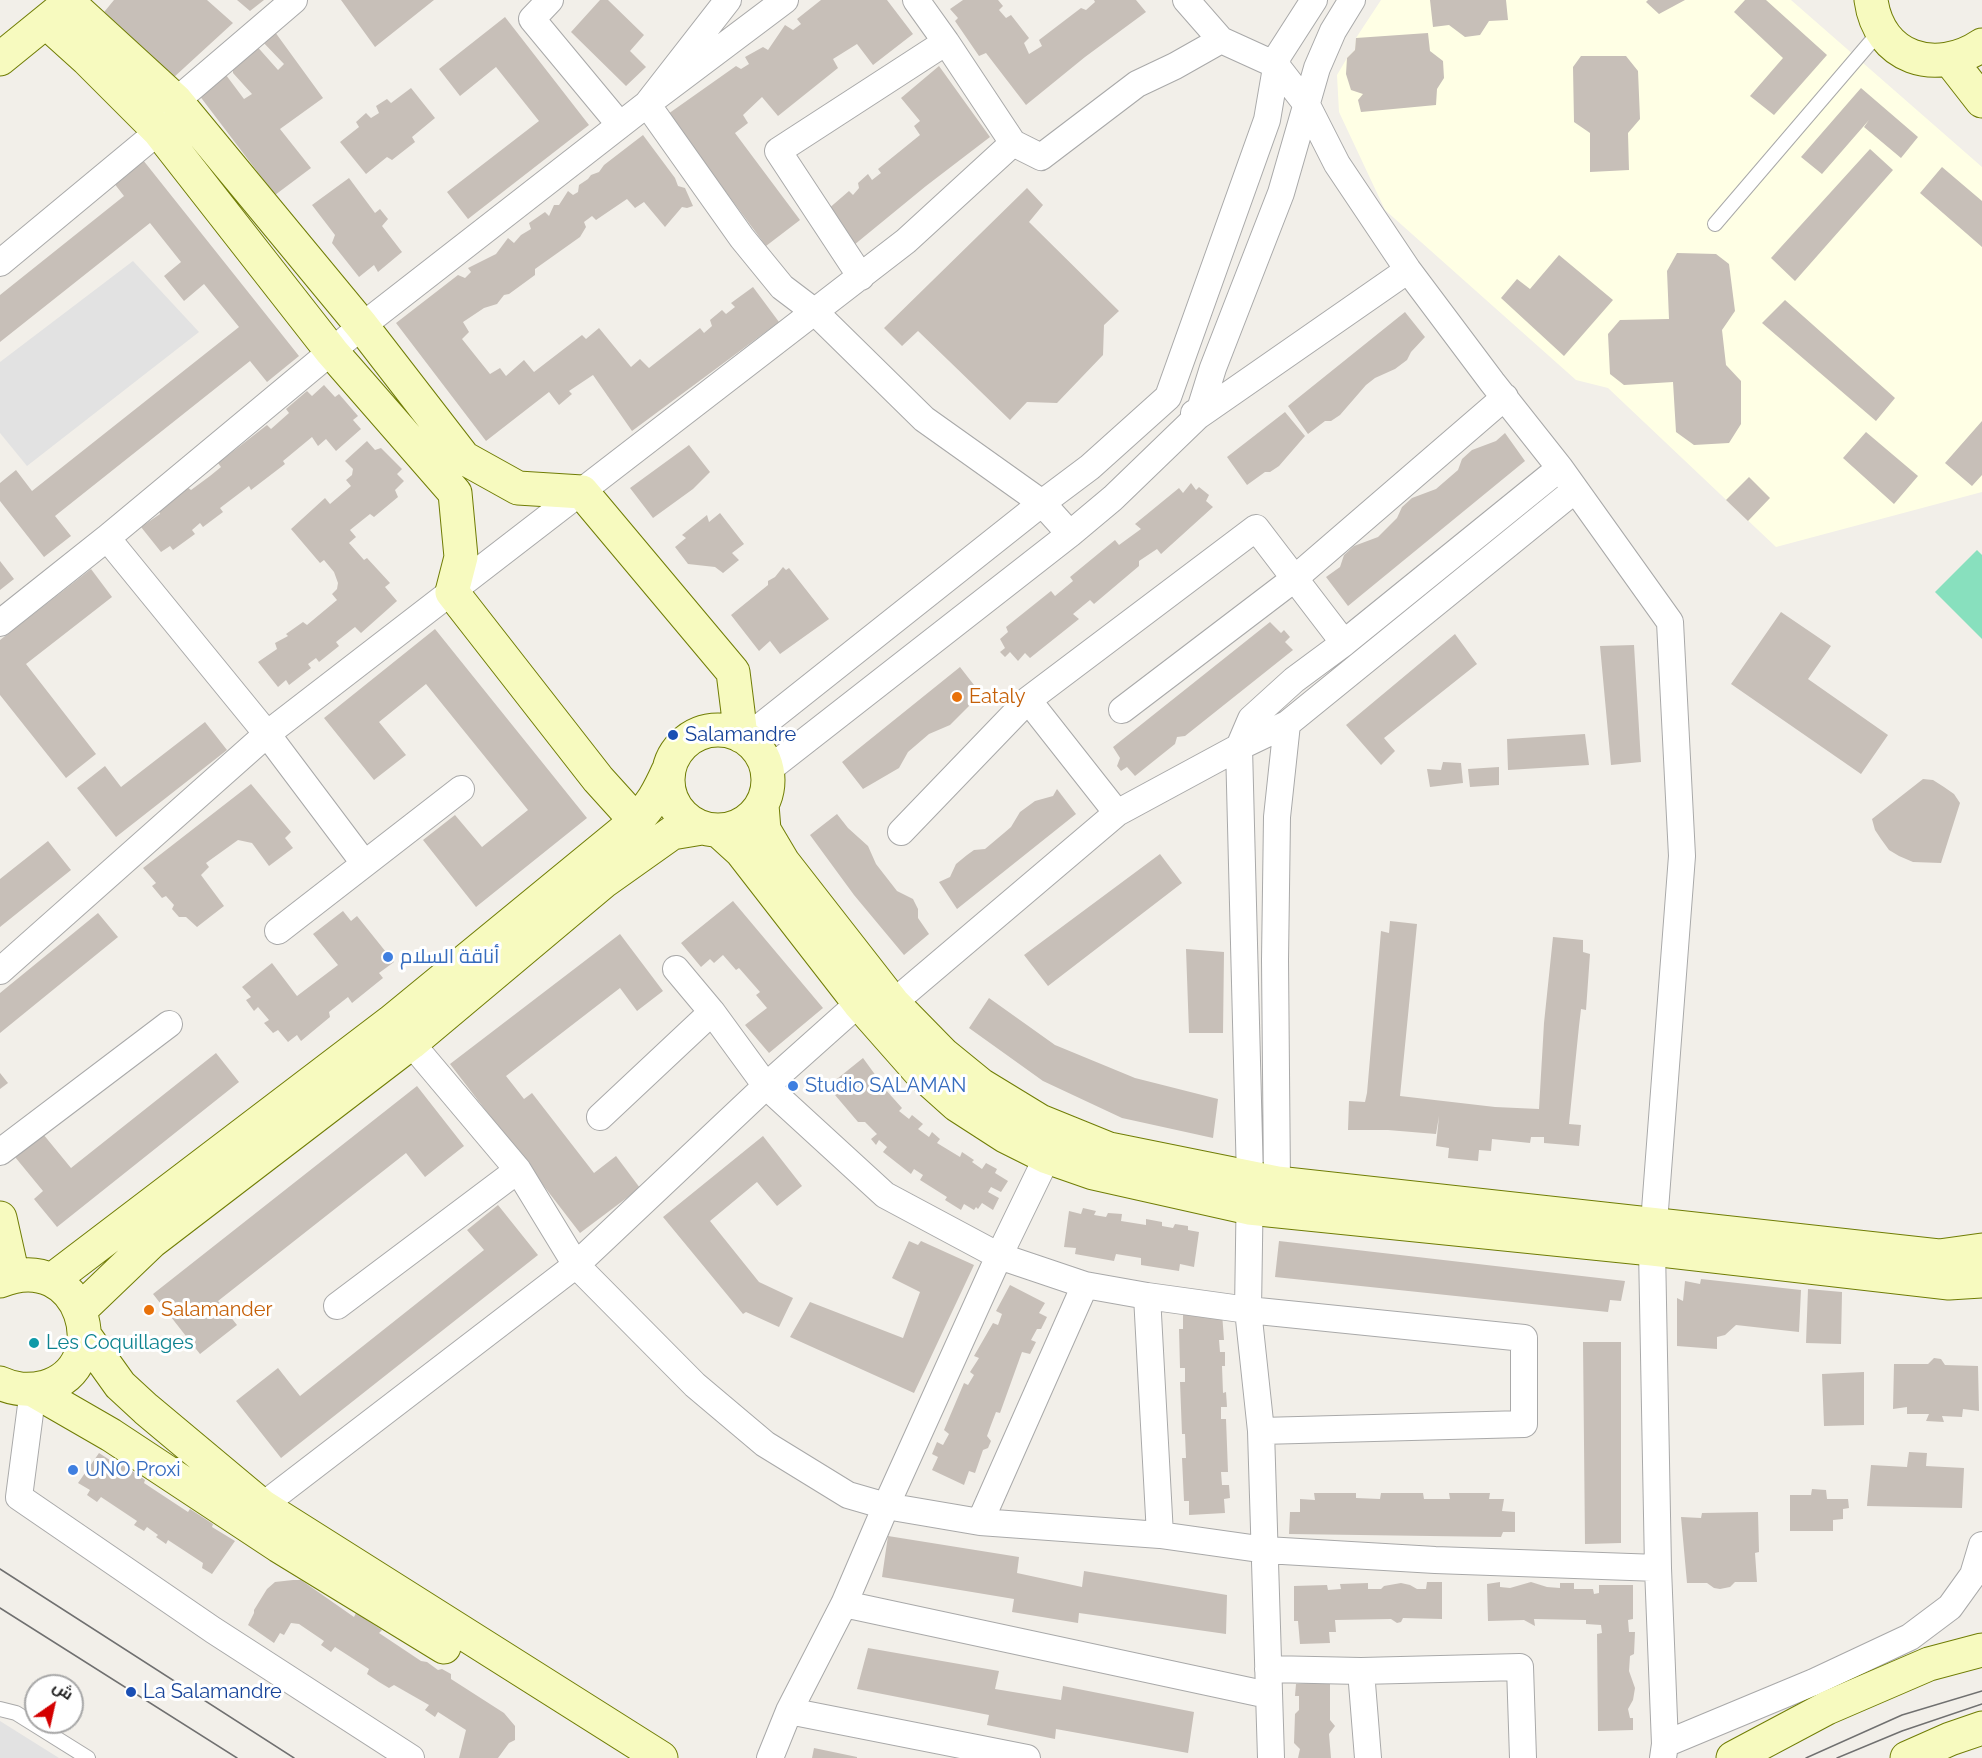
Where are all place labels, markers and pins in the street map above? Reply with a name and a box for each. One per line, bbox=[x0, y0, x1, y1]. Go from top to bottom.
place label: Eataly bbox=[969, 685, 1025, 709]
marker: Eataly bbox=[950, 690, 964, 704]
place label: Salamandre bbox=[685, 723, 796, 747]
marker: Salamandre bbox=[666, 728, 680, 742]
place label: أناقة السلام bbox=[400, 945, 499, 969]
marker: أناقة السلام bbox=[381, 950, 395, 964]
place label: Studio SALAMAN bbox=[805, 1074, 966, 1098]
marker: Studio SALAMAN bbox=[786, 1079, 800, 1093]
place label: Salamander bbox=[161, 1298, 273, 1322]
marker: Salamander bbox=[142, 1303, 156, 1317]
place label: Les Coquillages bbox=[46, 1331, 194, 1355]
marker: Les Coquillages bbox=[27, 1336, 41, 1350]
place label: UNO Proxi bbox=[85, 1458, 181, 1482]
marker: UNO Proxi bbox=[66, 1463, 80, 1477]
place label: La Salamandre bbox=[143, 1680, 282, 1704]
marker: La Salamandre bbox=[124, 1685, 138, 1699]

